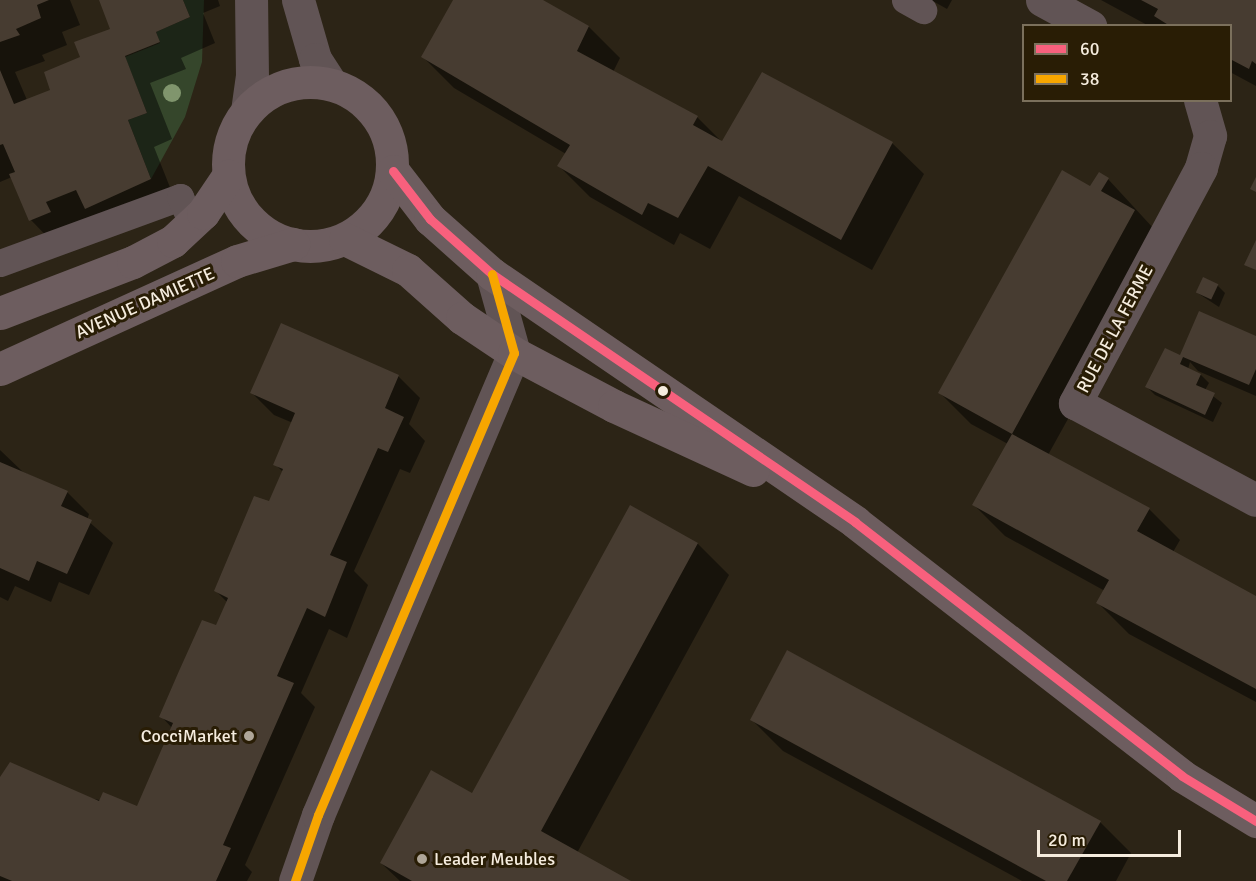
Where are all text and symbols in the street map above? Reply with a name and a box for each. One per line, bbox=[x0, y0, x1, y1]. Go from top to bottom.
legend bbox=[1022, 24, 1232, 102]
text: 60 bbox=[1080, 38, 1099, 60]
text: 38 bbox=[1080, 68, 1099, 90]
street label: RUE DE LA FERME bbox=[1072, 261, 1158, 397]
street label: AVENUE DAMIETTE bbox=[72, 263, 218, 343]
unlabelled marker bbox=[657, 385, 669, 397]
place label: CocciMarket bbox=[141, 725, 237, 747]
marker: CocciMarket bbox=[242, 729, 256, 743]
scale bar bbox=[1040, 818, 1184, 856]
text: 20 m bbox=[1048, 829, 1086, 851]
place label: Leader Meubles bbox=[434, 848, 555, 870]
marker: Leader Meubles bbox=[415, 852, 429, 866]

